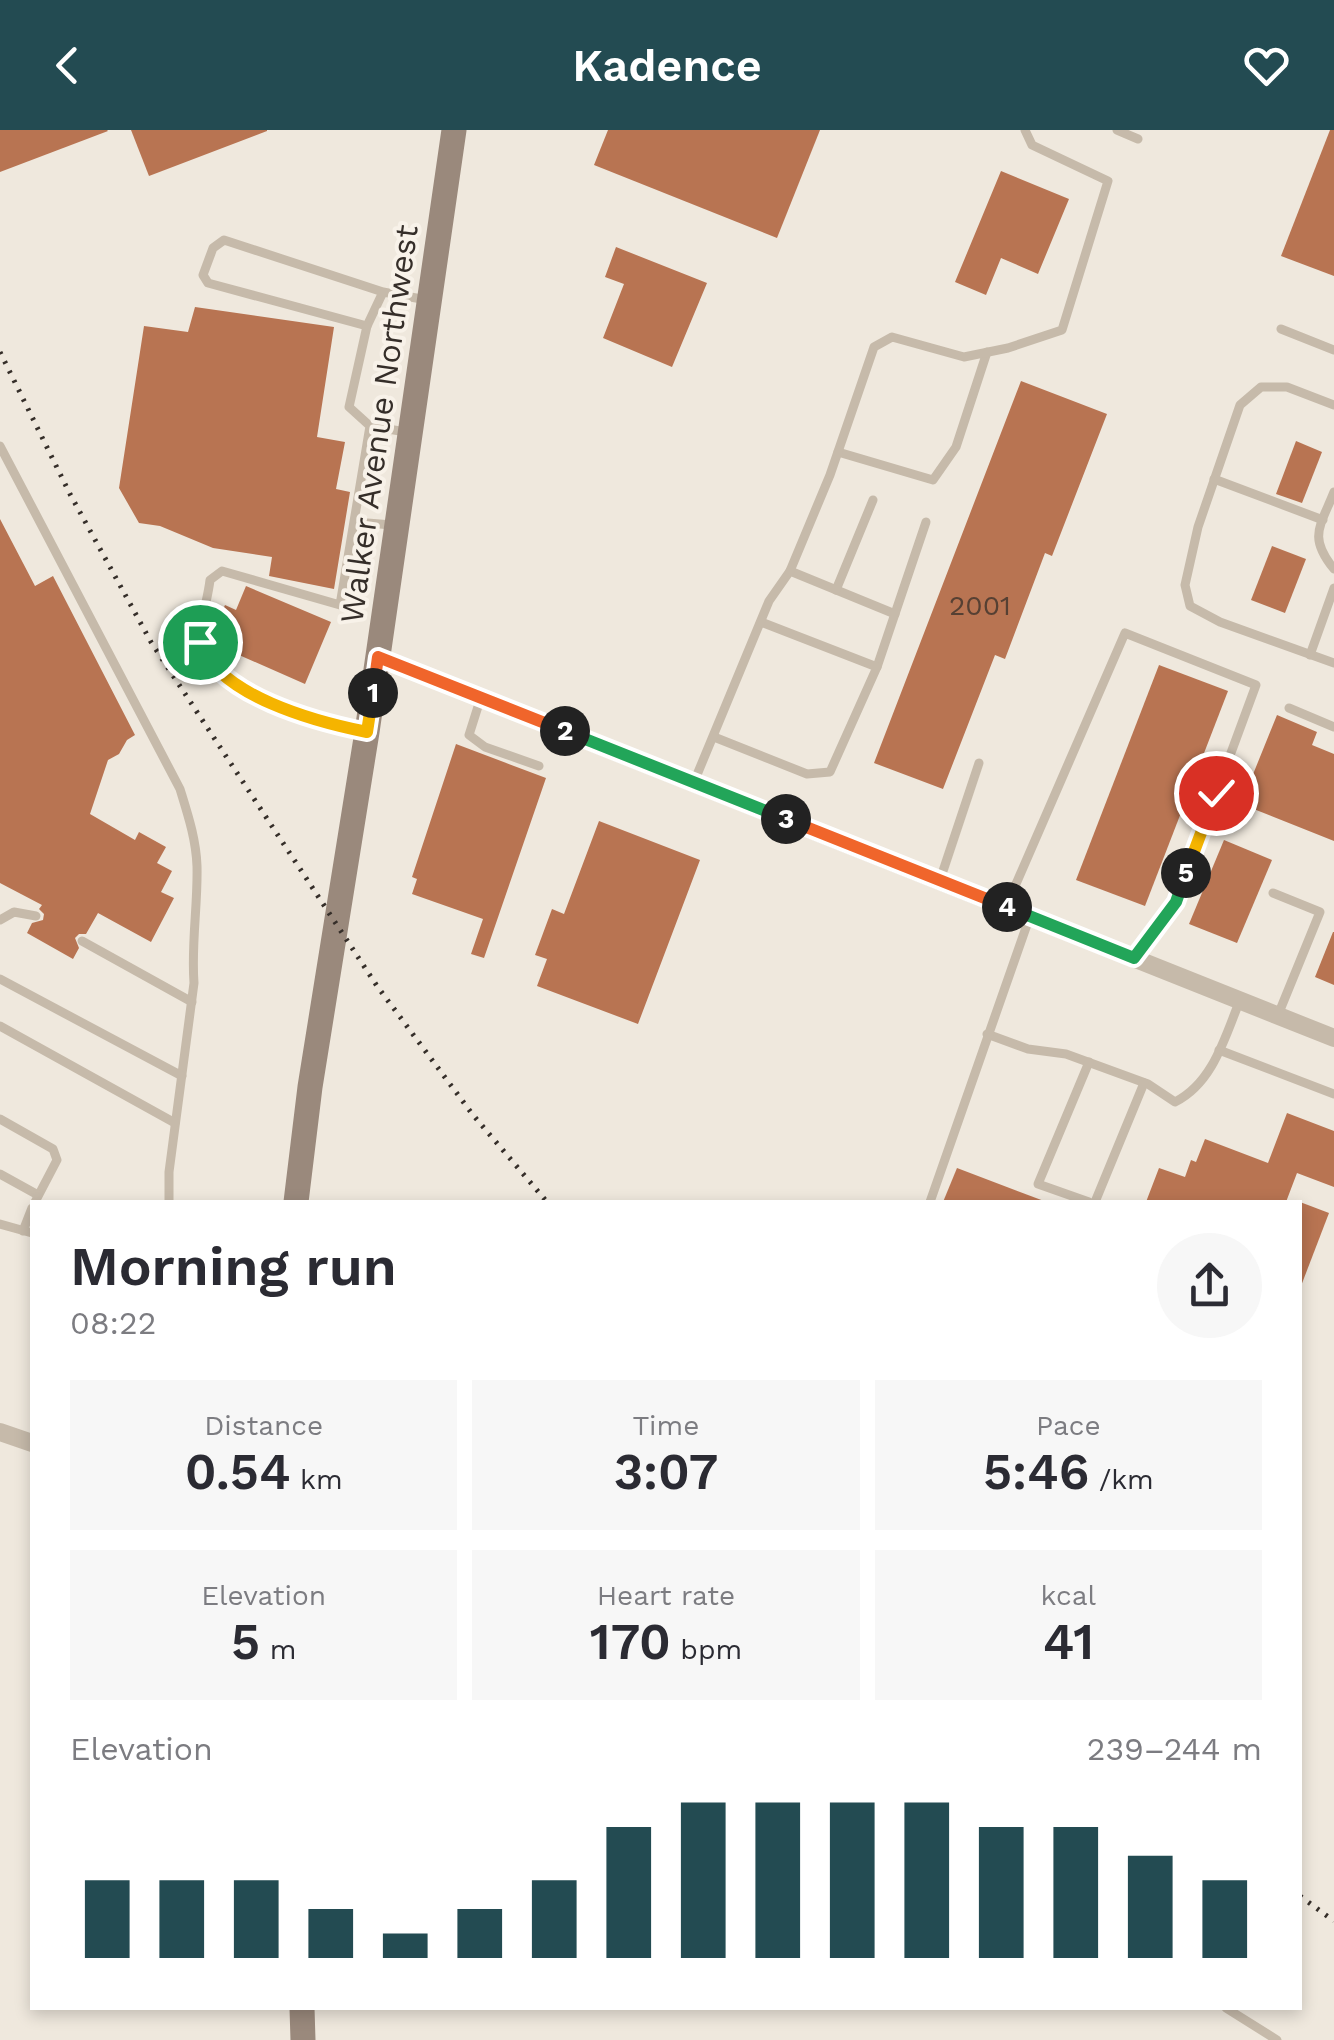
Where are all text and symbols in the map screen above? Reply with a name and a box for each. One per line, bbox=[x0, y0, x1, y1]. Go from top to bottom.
icon: back bbox=[40, 38, 95, 93]
icon: heart bbox=[1239, 38, 1294, 93]
text: Kadence bbox=[572, 39, 762, 92]
street label: Walker Avenue Northwest bbox=[332, 222, 426, 626]
house number: 2001 bbox=[949, 589, 1011, 622]
pin bbox=[158, 600, 243, 685]
icon: arrive bbox=[173, 615, 228, 670]
pin: 1 bbox=[348, 668, 398, 718]
text: 1 bbox=[367, 676, 379, 709]
pin: 2 bbox=[540, 706, 590, 756]
text: 2 bbox=[557, 714, 573, 747]
pin bbox=[1174, 751, 1259, 836]
icon: check bbox=[1189, 766, 1244, 821]
pin: 3 bbox=[761, 794, 811, 844]
text: 3 bbox=[778, 802, 794, 835]
pin: 5 bbox=[1161, 848, 1211, 898]
text: 5 bbox=[1178, 856, 1194, 889]
pin: 4 bbox=[982, 882, 1032, 932]
text: 4 bbox=[998, 890, 1016, 923]
button: share bbox=[1157, 1233, 1262, 1338]
text: Morning run bbox=[70, 1234, 397, 1298]
text: 08:22 bbox=[70, 1304, 156, 1342]
text: Distance bbox=[204, 1409, 323, 1442]
text: Time bbox=[633, 1409, 699, 1442]
text: Pace bbox=[1036, 1409, 1101, 1442]
text: 0.54 bbox=[185, 1442, 291, 1501]
text: 3:07 bbox=[614, 1442, 718, 1501]
text: 5:46 bbox=[983, 1442, 1089, 1501]
text: km bbox=[291, 1463, 343, 1496]
text: /km bbox=[1089, 1463, 1154, 1496]
text: Elevation bbox=[201, 1579, 326, 1612]
text: Heart rate bbox=[597, 1579, 735, 1612]
text: kcal bbox=[1041, 1579, 1096, 1612]
text: 5 bbox=[231, 1612, 260, 1671]
text: 170 bbox=[590, 1612, 671, 1671]
text: 41 bbox=[1043, 1612, 1094, 1671]
text: m bbox=[260, 1633, 296, 1666]
text: bpm bbox=[671, 1633, 742, 1666]
text: Elevation bbox=[70, 1730, 213, 1768]
text: 239–244 m bbox=[1087, 1730, 1262, 1768]

